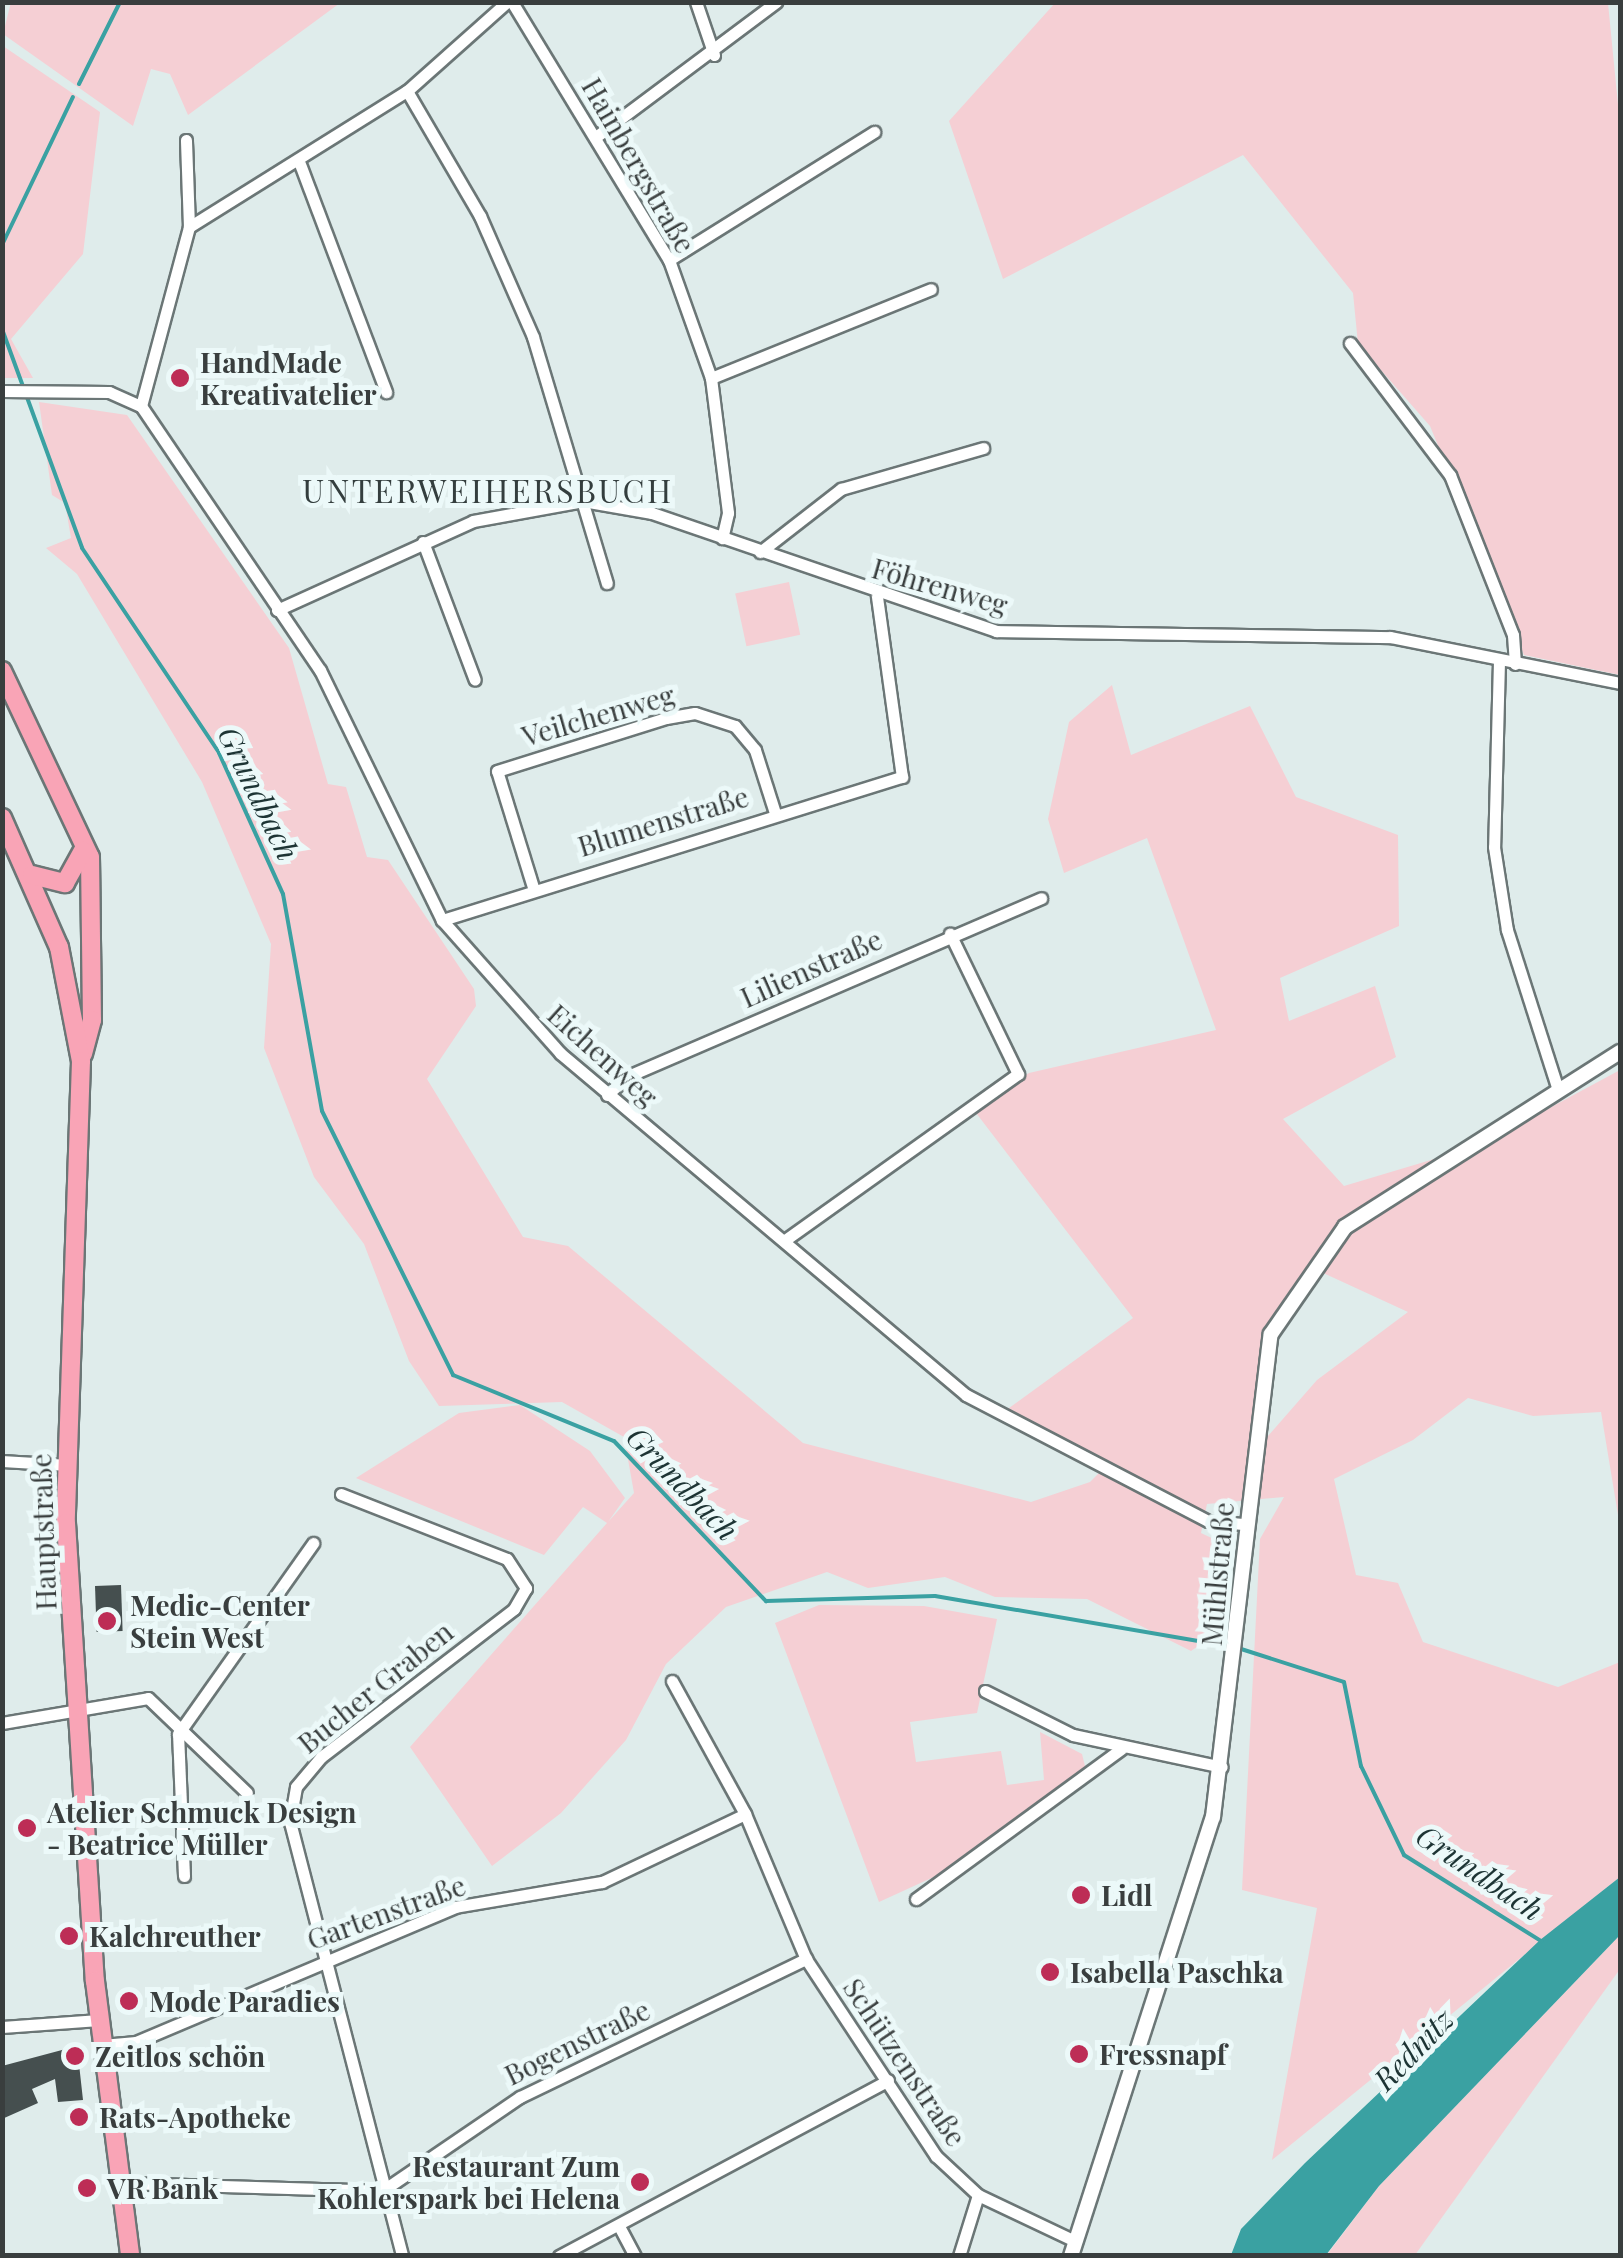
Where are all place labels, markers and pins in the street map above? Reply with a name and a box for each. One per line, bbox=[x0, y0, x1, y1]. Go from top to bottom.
place label: HandMade Kreativatelier bbox=[200, 345, 377, 411]
marker: HandMade Kreativatelier bbox=[169, 367, 191, 389]
place label: Medic-Center Stein West bbox=[130, 1588, 310, 1654]
marker: Medic-Center Stein West bbox=[94, 1608, 120, 1634]
place label: Atelier Schmuck Design - Beatrice Müller bbox=[47, 1795, 357, 1861]
marker: Atelier Schmuck Design - Beatrice Müller bbox=[16, 1817, 38, 1839]
place label: Lidl bbox=[1101, 1878, 1152, 1912]
marker: Lidl bbox=[1070, 1884, 1092, 1906]
place label: Kalchreuther bbox=[89, 1919, 260, 1953]
marker: Kalchreuther bbox=[58, 1925, 80, 1947]
place label: Isabella Paschka bbox=[1070, 1955, 1284, 1989]
marker: Isabella Paschka bbox=[1039, 1961, 1061, 1983]
place label: Mode Paradies bbox=[149, 1984, 340, 2018]
marker: Mode Paradies bbox=[118, 1990, 140, 2012]
place label: Fressnapf bbox=[1099, 2037, 1227, 2071]
place label: Zeitlos schön bbox=[95, 2039, 265, 2073]
marker: Fressnapf bbox=[1068, 2043, 1090, 2065]
marker: Zeitlos schön bbox=[64, 2045, 86, 2067]
place label: Rats-Apotheke bbox=[99, 2100, 291, 2134]
marker: Rats-Apotheke bbox=[68, 2106, 90, 2128]
place label: Restaurant Zum Kohlerspark bei Helena bbox=[317, 2149, 620, 2215]
place label: VR Bank bbox=[107, 2171, 218, 2205]
marker: Restaurant Zum Kohlerspark bei Helena bbox=[629, 2171, 651, 2193]
marker: VR Bank bbox=[76, 2177, 98, 2199]

